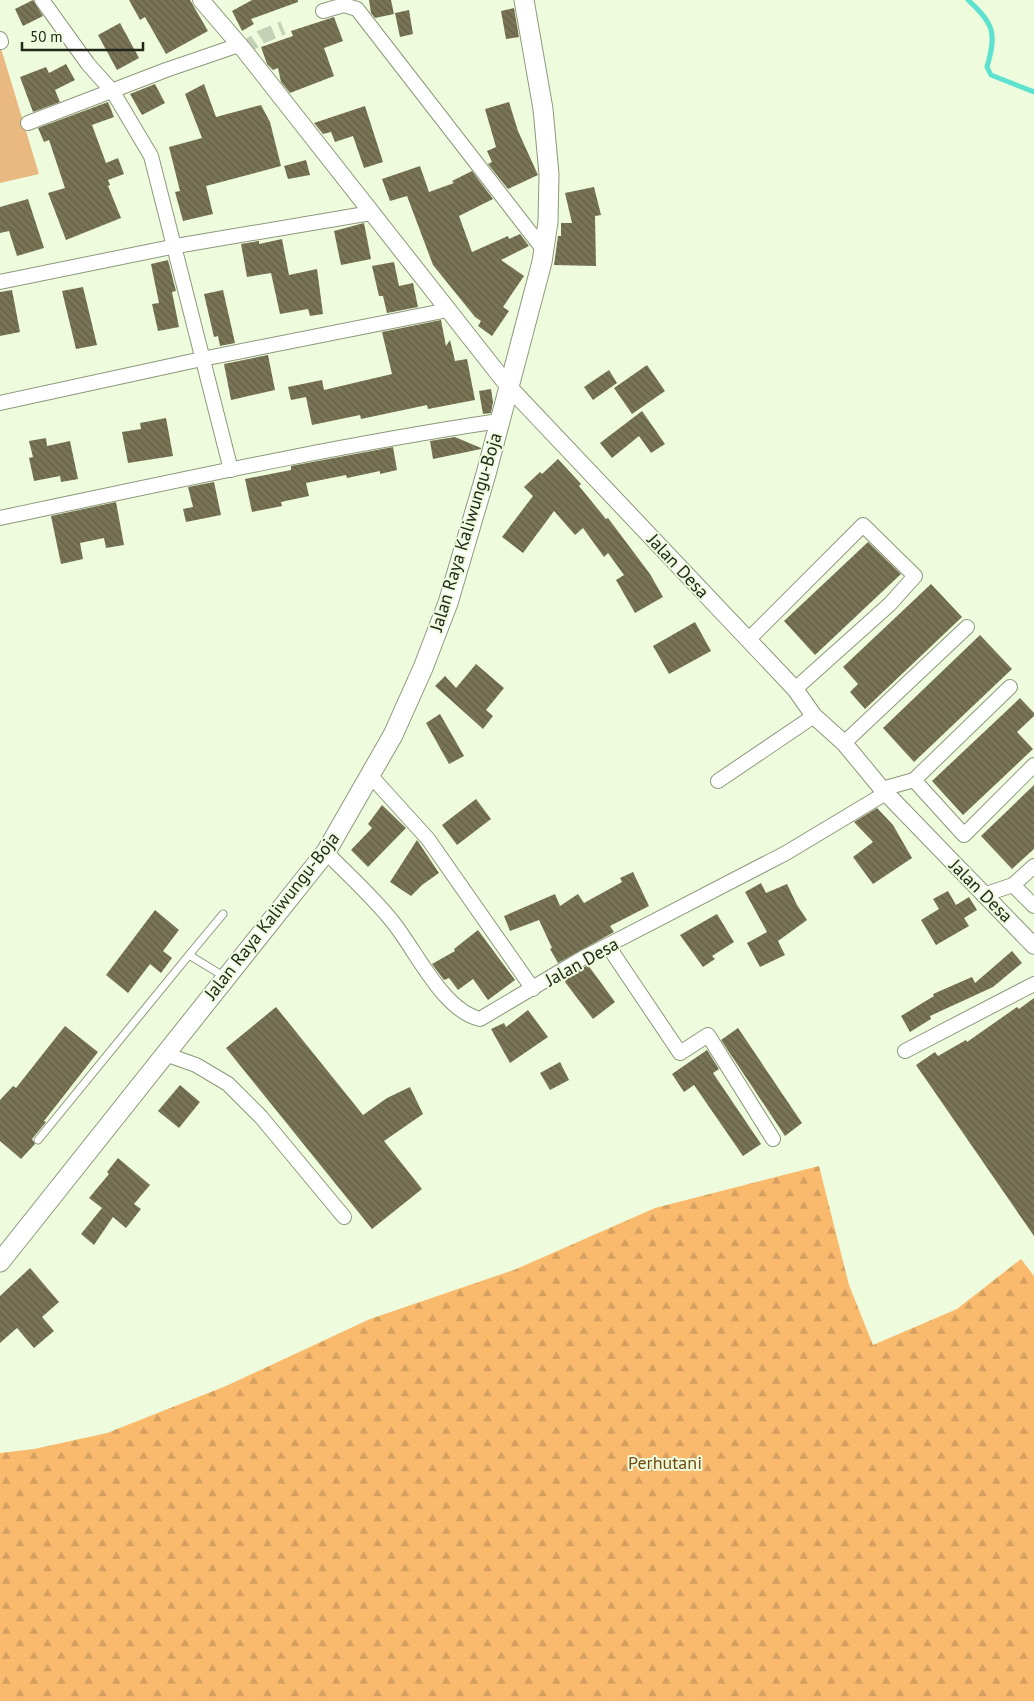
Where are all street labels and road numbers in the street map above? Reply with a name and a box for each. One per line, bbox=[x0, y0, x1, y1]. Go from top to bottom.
street label: Jalan Raya Kaliwungu-Boja bbox=[424, 430, 507, 635]
street label: Jalan Desa bbox=[642, 528, 714, 603]
street label: Jalan Raya Kaliwungu-Boja bbox=[198, 827, 344, 1005]
street label: Jalan Desa bbox=[944, 853, 1018, 927]
street label: Jalan Desa bbox=[540, 932, 623, 992]

